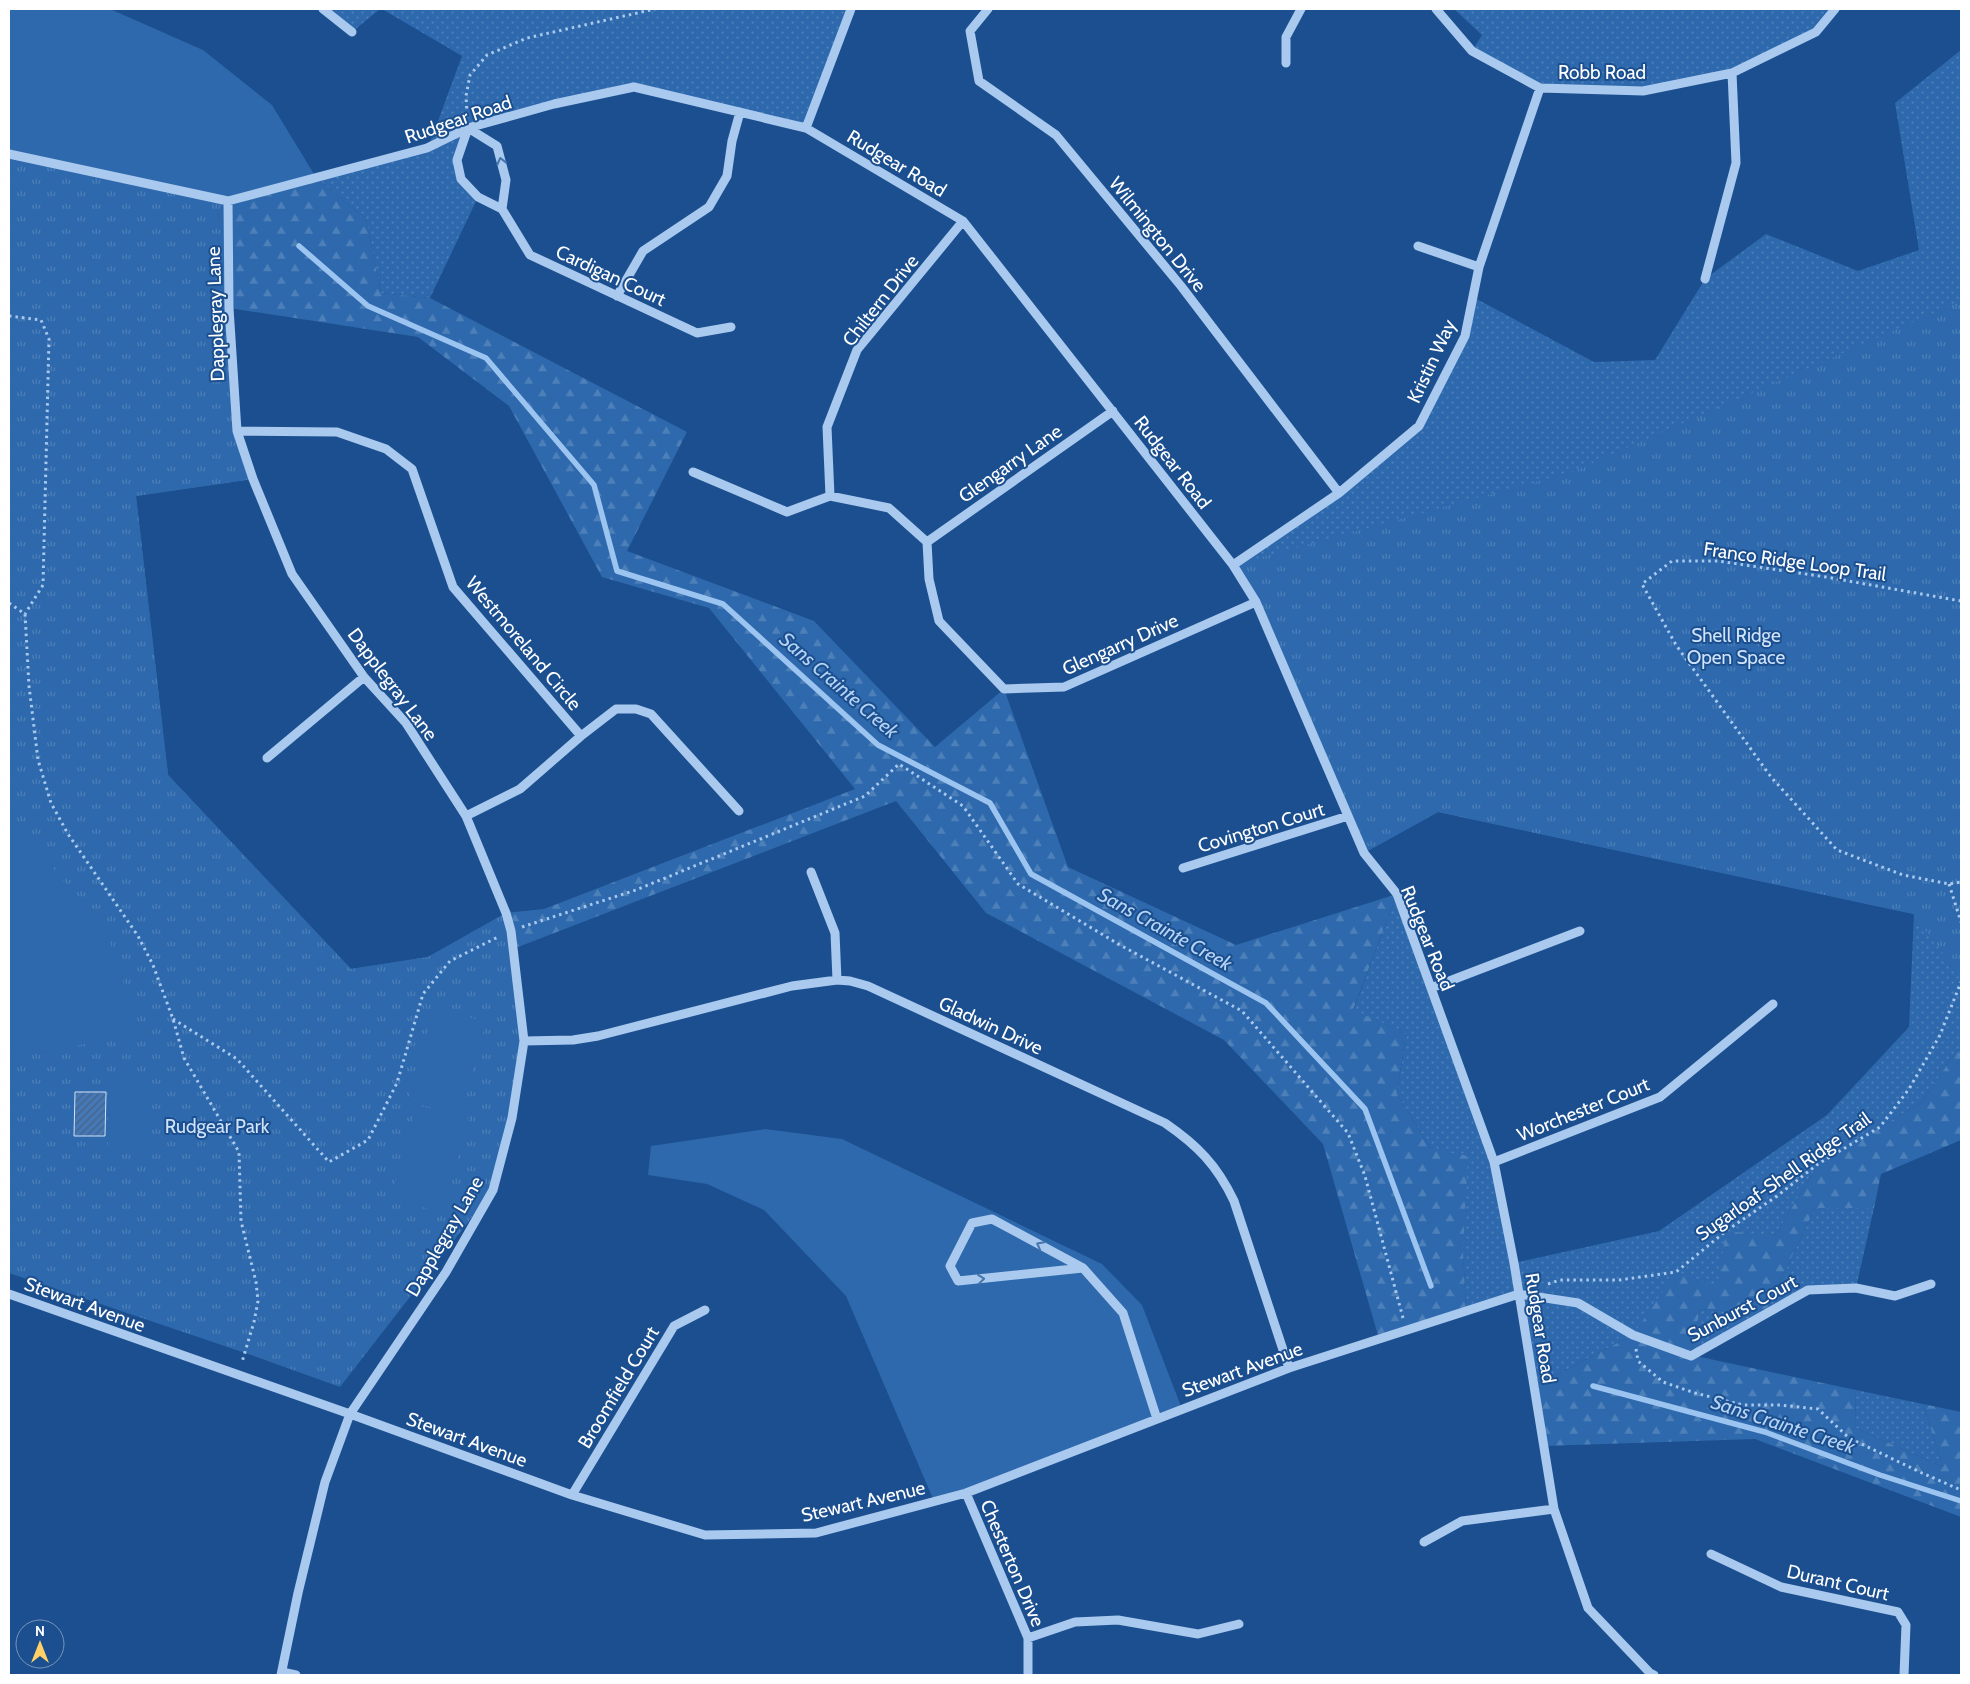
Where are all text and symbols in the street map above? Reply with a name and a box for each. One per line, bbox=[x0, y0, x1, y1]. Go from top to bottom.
street label: Robb Road bbox=[1558, 61, 1646, 84]
street label: Rudgear Road bbox=[402, 90, 515, 149]
street label: Rudgear Road bbox=[843, 125, 950, 202]
one-way arrow bbox=[496, 157, 507, 166]
street label: Wilmington Drive bbox=[1104, 172, 1211, 297]
street label: Cardigan Court bbox=[552, 240, 670, 311]
street label: Dapplegray Lane bbox=[202, 246, 229, 382]
street label: Chiltern Drive bbox=[837, 250, 923, 351]
street label: Kristin Way bbox=[1402, 315, 1461, 407]
street label: Rudgear Road bbox=[1129, 411, 1216, 513]
street label: Glengarry Lane bbox=[954, 419, 1067, 507]
street label: Franco Ridge Loop Trail bbox=[1702, 537, 1888, 586]
street label: Westmoreland Circle bbox=[461, 572, 586, 715]
street label: Glengarry Drive bbox=[1059, 609, 1182, 680]
street label: Dapplegray Lane bbox=[343, 623, 443, 745]
park label: Shell Ridge Open Space bbox=[1687, 624, 1786, 669]
water label: Sans Crainte Creek bbox=[775, 627, 904, 744]
street label: Covington Court bbox=[1195, 797, 1328, 858]
water label: Sans Crainte Creek bbox=[1094, 882, 1238, 976]
street label: Rudgear Road bbox=[1396, 882, 1459, 994]
street label: Gladwin Drive bbox=[935, 991, 1047, 1060]
street label: Worchester Court bbox=[1514, 1072, 1653, 1146]
street label: Sugarloaf-Shell Ridge Trail bbox=[1691, 1107, 1876, 1246]
park label: Rudgear Park bbox=[165, 1115, 270, 1138]
street label: Dapplegray Lane bbox=[401, 1172, 488, 1300]
one-way arrow bbox=[1036, 1241, 1045, 1251]
street label: Sunburst Court bbox=[1683, 1270, 1802, 1347]
street label: Rudgear Road bbox=[1520, 1271, 1561, 1385]
street label: Stewart Avenue bbox=[21, 1272, 149, 1337]
one-way arrow bbox=[977, 1274, 985, 1285]
street label: Broomfield Court bbox=[573, 1322, 664, 1452]
street label: Stewart Avenue bbox=[1179, 1337, 1306, 1402]
water label: Sans Crainte Creek bbox=[1708, 1389, 1859, 1459]
street label: Stewart Avenue bbox=[403, 1407, 531, 1472]
street label: Stewart Avenue bbox=[799, 1476, 928, 1527]
street label: Chesterton Drive bbox=[975, 1496, 1050, 1631]
street label: Durant Court bbox=[1785, 1560, 1892, 1606]
north arrow bbox=[15, 1619, 65, 1669]
text: N bbox=[35, 1622, 45, 1640]

